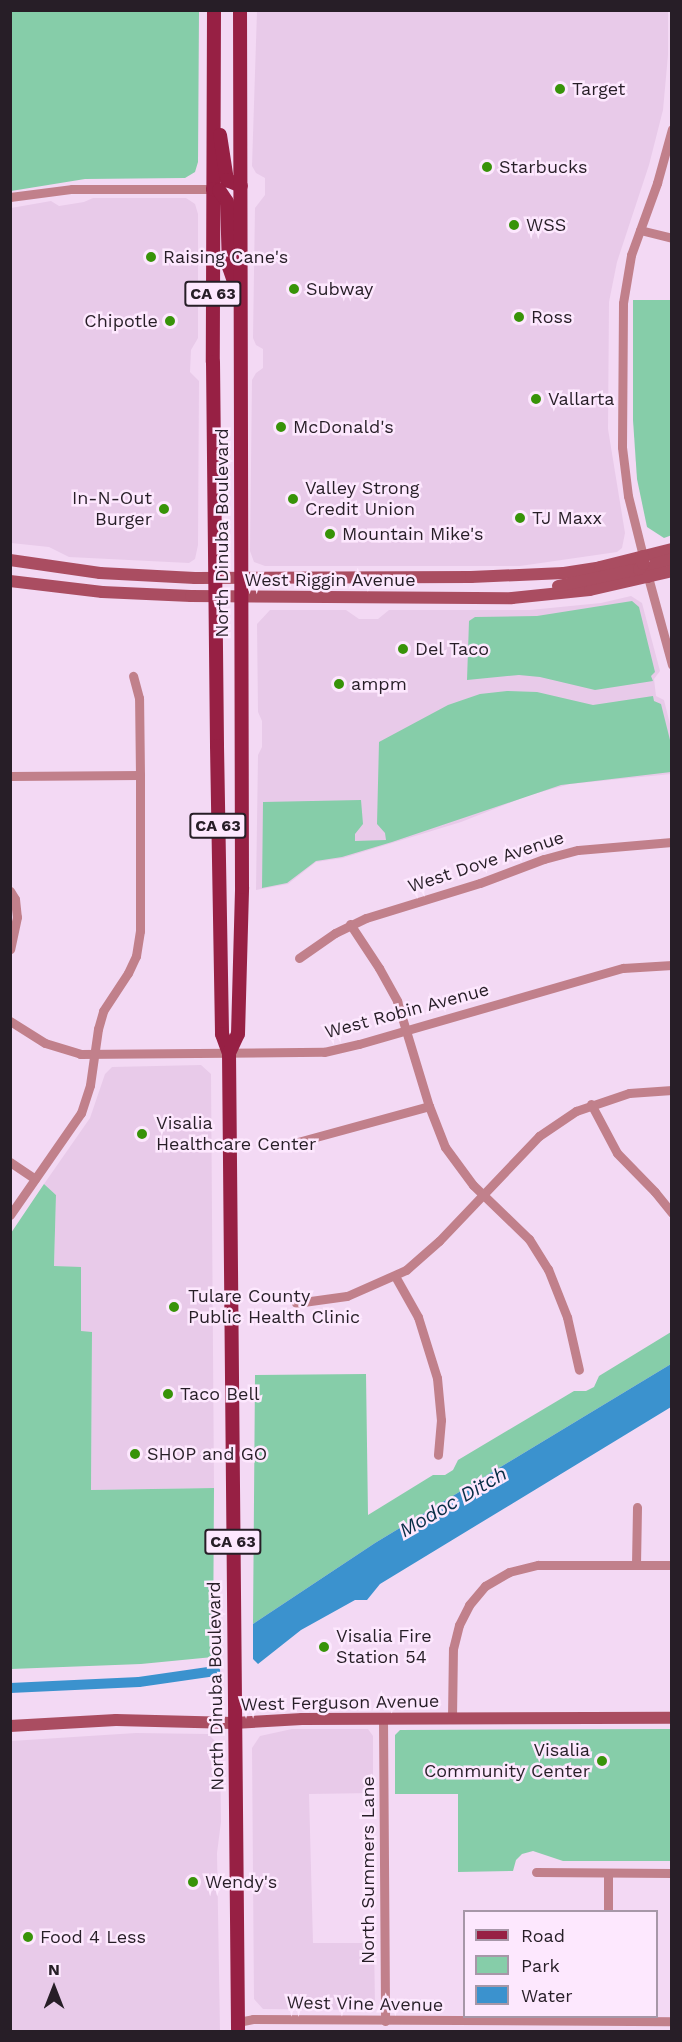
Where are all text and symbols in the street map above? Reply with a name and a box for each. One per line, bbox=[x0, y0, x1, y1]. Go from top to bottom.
place label: Target bbox=[572, 78, 625, 100]
marker: Target bbox=[553, 82, 567, 96]
place label: Starbucks bbox=[499, 156, 588, 178]
marker: Starbucks bbox=[480, 160, 494, 174]
place label: WSS bbox=[526, 214, 566, 236]
marker: WSS bbox=[507, 218, 521, 232]
place label: Raising Cane's bbox=[163, 246, 288, 268]
marker: Raising Cane's bbox=[144, 250, 158, 264]
place label: Subway bbox=[306, 278, 373, 300]
road number: CA 63 bbox=[183, 281, 243, 307]
marker: Subway bbox=[287, 282, 301, 296]
place label: Ross bbox=[531, 306, 572, 328]
place label: Chipotle bbox=[84, 310, 158, 332]
marker: Ross bbox=[512, 310, 526, 324]
marker: Chipotle bbox=[163, 314, 177, 328]
place label: Vallarta bbox=[548, 388, 615, 410]
marker: Vallarta bbox=[529, 392, 543, 406]
place label: McDonald's bbox=[293, 416, 394, 438]
marker: McDonald's bbox=[274, 420, 288, 434]
street label: North Dinuba Boulevard bbox=[211, 428, 233, 638]
place label: Valley Strong Credit Union bbox=[305, 478, 420, 520]
place label: In-N-Out Burger bbox=[72, 488, 152, 530]
marker: Valley Strong Credit Union bbox=[286, 492, 300, 506]
marker: In-N-Out Burger bbox=[157, 502, 171, 516]
place label: TJ Maxx bbox=[532, 507, 602, 529]
marker: TJ Maxx bbox=[513, 511, 527, 525]
place label: Mountain Mike's bbox=[342, 523, 484, 545]
marker: Mountain Mike's bbox=[323, 527, 337, 541]
street label: West Riggin Avenue bbox=[244, 569, 416, 591]
place label: Del Taco bbox=[415, 638, 490, 660]
marker: Del Taco bbox=[396, 642, 410, 656]
place label: ampm bbox=[351, 673, 407, 695]
marker: ampm bbox=[332, 677, 346, 691]
road number: CA 63 bbox=[188, 813, 248, 839]
street label: West Dove Avenue bbox=[405, 826, 567, 898]
street label: West Robin Avenue bbox=[322, 979, 492, 1043]
place label: Visalia Healthcare Center bbox=[156, 1113, 316, 1156]
marker: Visalia Healthcare Center bbox=[133, 1125, 151, 1143]
place label: Tulare County Public Health Clinic bbox=[188, 1286, 360, 1328]
marker: Tulare County Public Health Clinic bbox=[165, 1298, 183, 1316]
place label: Taco Bell bbox=[180, 1383, 259, 1405]
marker: Taco Bell bbox=[161, 1387, 175, 1401]
place label: SHOP and GO bbox=[147, 1443, 268, 1465]
marker: SHOP and GO bbox=[128, 1447, 142, 1461]
water label: Modoc Ditch bbox=[395, 1462, 511, 1542]
road number: CA 63 bbox=[203, 1529, 263, 1555]
street label: North Dinuba Boulevard bbox=[203, 1581, 229, 1791]
place label: Visalia Fire Station 54 bbox=[336, 1626, 432, 1668]
marker: Visalia Fire Station 54 bbox=[317, 1640, 331, 1654]
street label: West Ferguson Avenue bbox=[240, 1690, 440, 1716]
place label: Visalia Community Center bbox=[424, 1740, 590, 1782]
marker: Visalia Community Center bbox=[595, 1754, 609, 1768]
street label: North Summers Lane bbox=[357, 1776, 379, 1964]
place label: Wendy's bbox=[205, 1871, 277, 1893]
marker: Wendy's bbox=[186, 1875, 200, 1889]
legend bbox=[463, 1910, 658, 2018]
text: Road bbox=[521, 1925, 565, 1946]
place label: Food 4 Less bbox=[40, 1926, 146, 1948]
marker: Food 4 Less bbox=[21, 1930, 35, 1944]
text: Park bbox=[521, 1955, 560, 1976]
north arrow bbox=[24, 1958, 84, 2018]
text: N bbox=[48, 1960, 60, 1979]
text: Water bbox=[521, 1985, 573, 2006]
street label: West Vine Avenue bbox=[286, 1992, 444, 2016]

